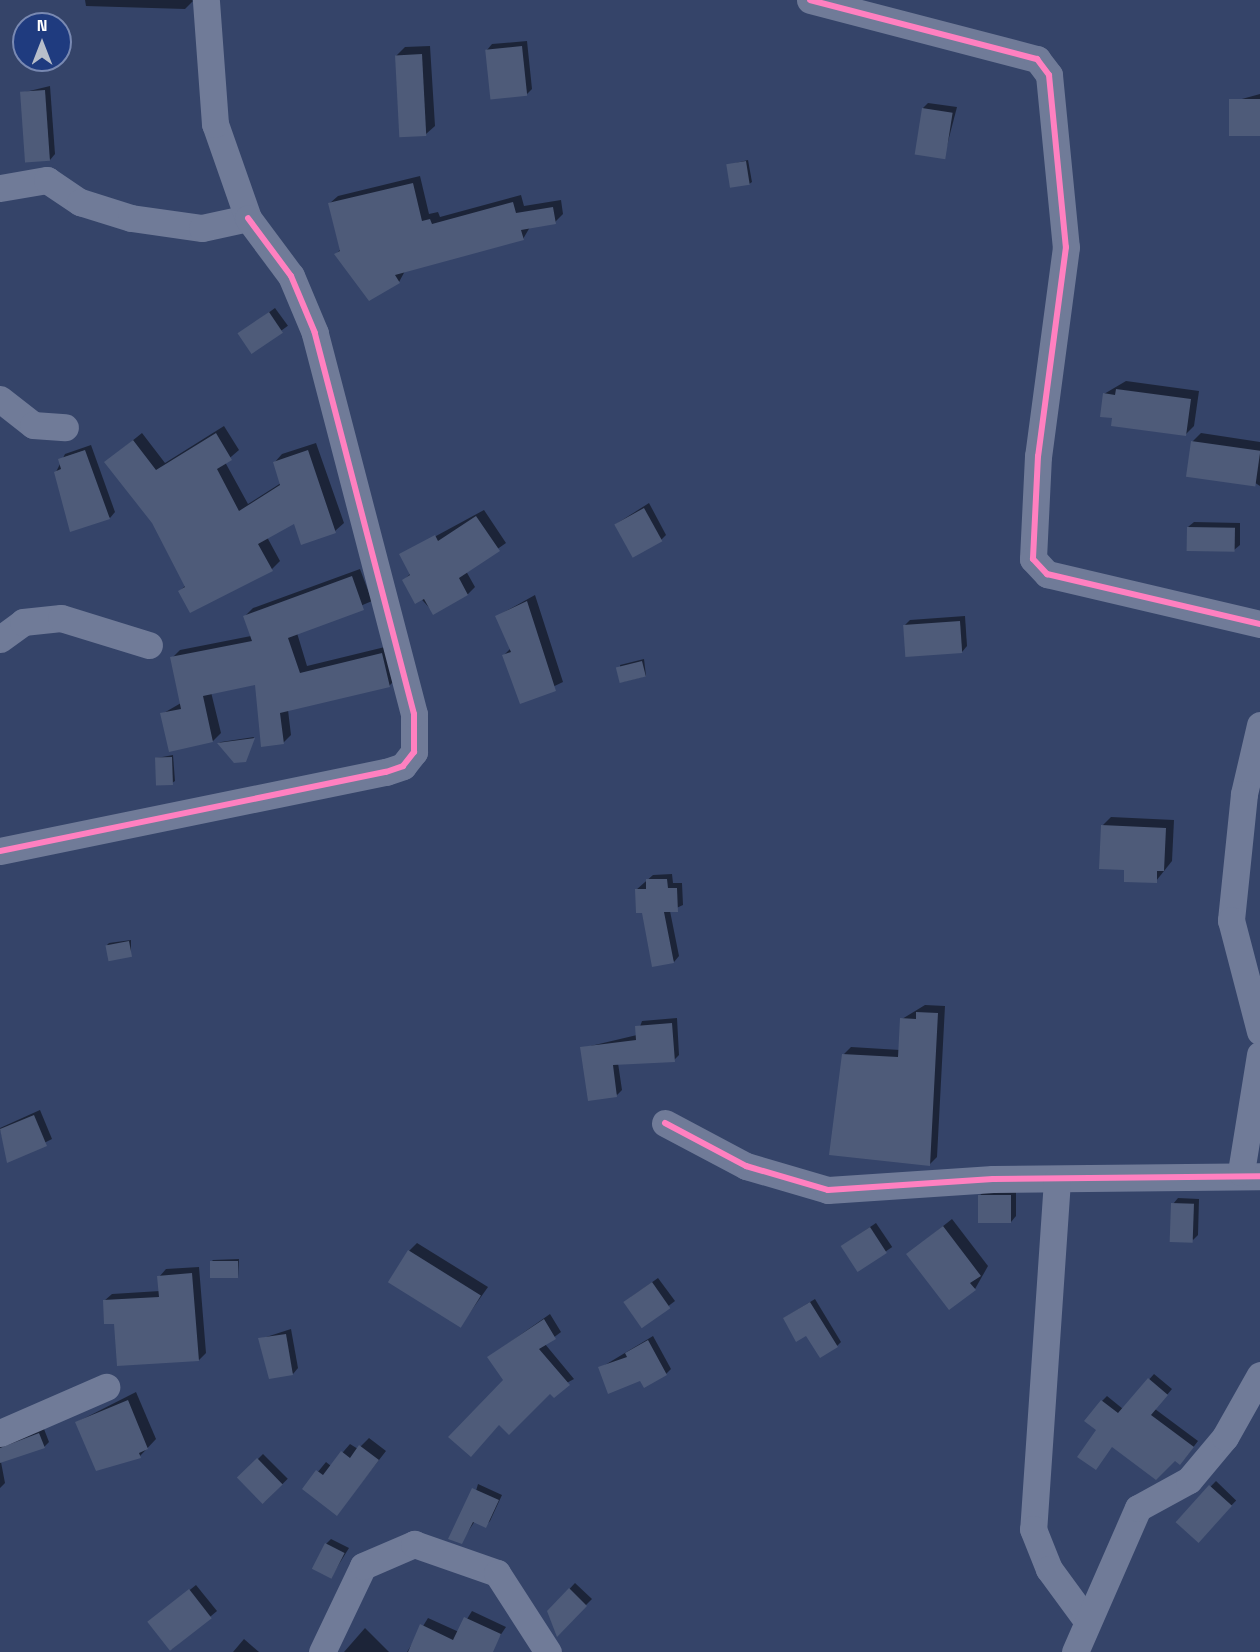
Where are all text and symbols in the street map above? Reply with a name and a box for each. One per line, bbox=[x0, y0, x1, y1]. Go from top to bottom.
north arrow bbox=[12, 12, 72, 72]
text: N bbox=[37, 15, 47, 36]

